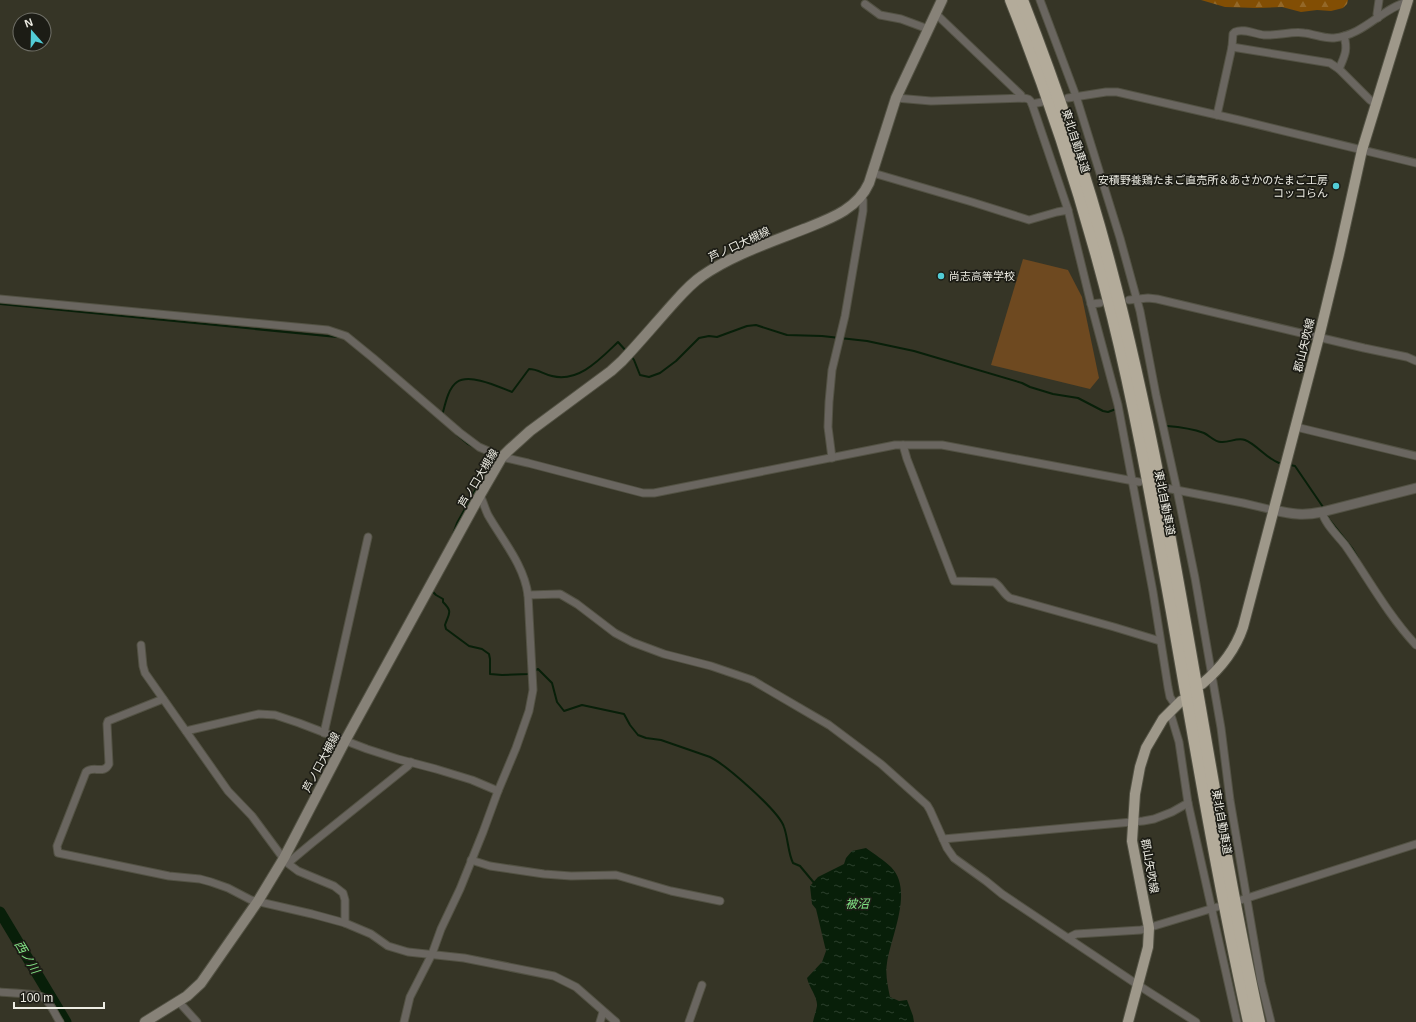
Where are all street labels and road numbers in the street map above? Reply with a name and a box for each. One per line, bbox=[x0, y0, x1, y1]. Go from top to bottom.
street label: 東北自動車道 bbox=[1060, 108, 1092, 174]
street label: 芦ノ口大槻線 bbox=[707, 225, 771, 263]
street label: 郡山矢吹線 bbox=[1292, 317, 1316, 373]
street label: 芦ノ口大槻線 bbox=[456, 447, 500, 509]
street label: 東北自動車道 bbox=[1153, 469, 1177, 537]
street label: 芦ノ口大槻線 bbox=[300, 730, 342, 794]
street label: 東北自動車道 bbox=[1210, 788, 1234, 856]
street label: 郡山矢吹線 bbox=[1139, 838, 1161, 894]

